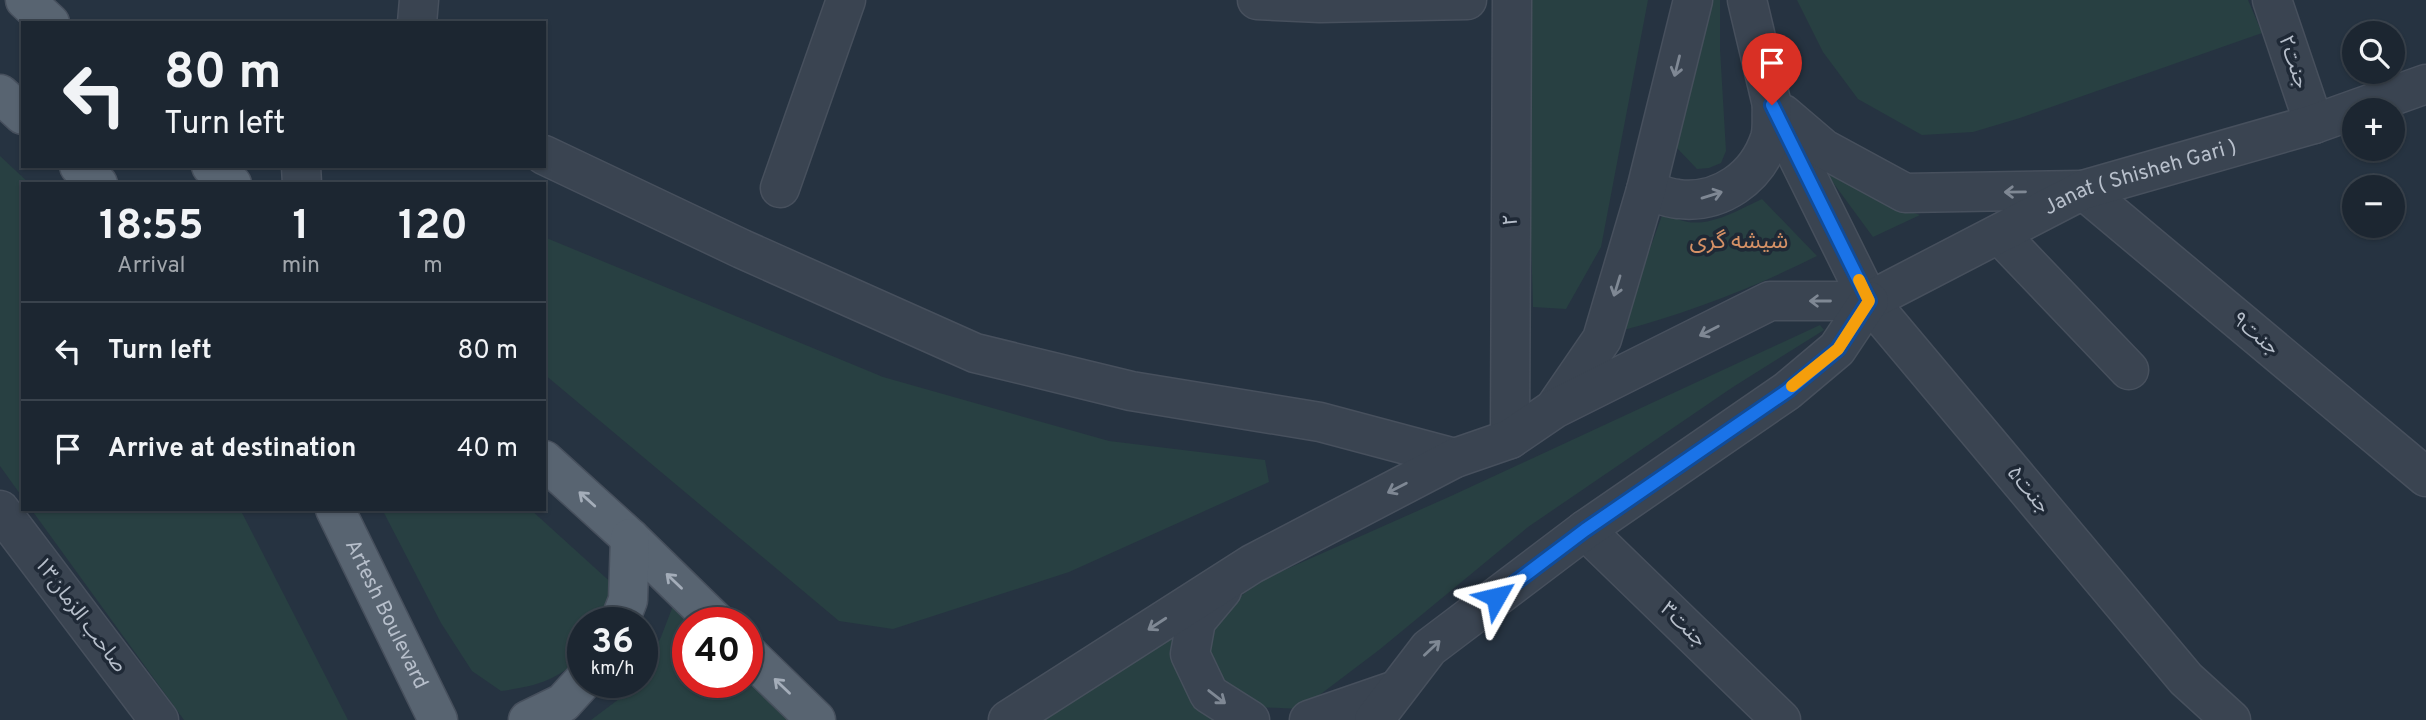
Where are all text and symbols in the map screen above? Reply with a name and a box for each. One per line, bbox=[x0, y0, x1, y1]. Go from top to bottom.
map controls bbox=[2342, 21, 2405, 238]
button: search bbox=[2342, 21, 2405, 84]
street label: جنت۲ bbox=[2271, 32, 2315, 92]
pin bbox=[1742, 33, 1802, 105]
text: 80 m bbox=[164, 44, 281, 106]
icon: arrive bbox=[1753, 44, 1791, 82]
icon: left bbox=[49, 49, 140, 140]
one-way arrow bbox=[1670, 54, 1683, 77]
button: + bbox=[2342, 98, 2405, 161]
text: Turn left bbox=[164, 105, 285, 145]
street label: Janat ( Shisheh Gari ) bbox=[2039, 133, 2240, 222]
button: − bbox=[2342, 175, 2405, 238]
one-way arrow bbox=[2004, 185, 2027, 198]
one-way arrow bbox=[1701, 188, 1723, 201]
text: 18:55 bbox=[99, 201, 204, 254]
text: 1 bbox=[292, 201, 309, 254]
text: 120 bbox=[398, 201, 468, 254]
street label: ۲ bbox=[1498, 214, 1525, 226]
district label: شیشه گری bbox=[1690, 228, 1788, 257]
text: Arrival bbox=[117, 252, 186, 281]
text: min bbox=[282, 252, 320, 281]
text: m bbox=[423, 252, 443, 281]
one-way arrow bbox=[1610, 275, 1623, 297]
one-way arrow bbox=[1808, 294, 1831, 308]
street label: جنت۹ bbox=[2225, 306, 2285, 362]
one-way arrow bbox=[1699, 325, 1720, 339]
icon: left bbox=[49, 332, 87, 370]
text: Turn left bbox=[108, 335, 212, 368]
text: 80 m bbox=[458, 335, 518, 368]
icon: arrive bbox=[49, 430, 87, 468]
text: Arrive at destination bbox=[108, 433, 356, 466]
text: 40 m bbox=[457, 433, 518, 466]
street label: جنت۵ bbox=[2000, 460, 2056, 520]
one-way arrow bbox=[1387, 482, 1408, 496]
one-way arrow bbox=[578, 491, 596, 507]
street label: Artesh Boulevard bbox=[338, 535, 434, 693]
street label: صاحب الزمان۱۳ bbox=[27, 551, 133, 679]
position arrow bbox=[1459, 560, 1533, 634]
one-way arrow bbox=[665, 572, 682, 589]
street label: جنت۳ bbox=[1654, 596, 1712, 654]
speed limit sign: 40 bbox=[672, 607, 763, 698]
one-way arrow bbox=[1148, 617, 1167, 632]
text: 36 bbox=[591, 621, 634, 665]
one-way arrow bbox=[1423, 639, 1440, 656]
text: km/h bbox=[591, 658, 634, 681]
one-way arrow bbox=[774, 678, 791, 695]
one-way arrow bbox=[1207, 690, 1225, 705]

